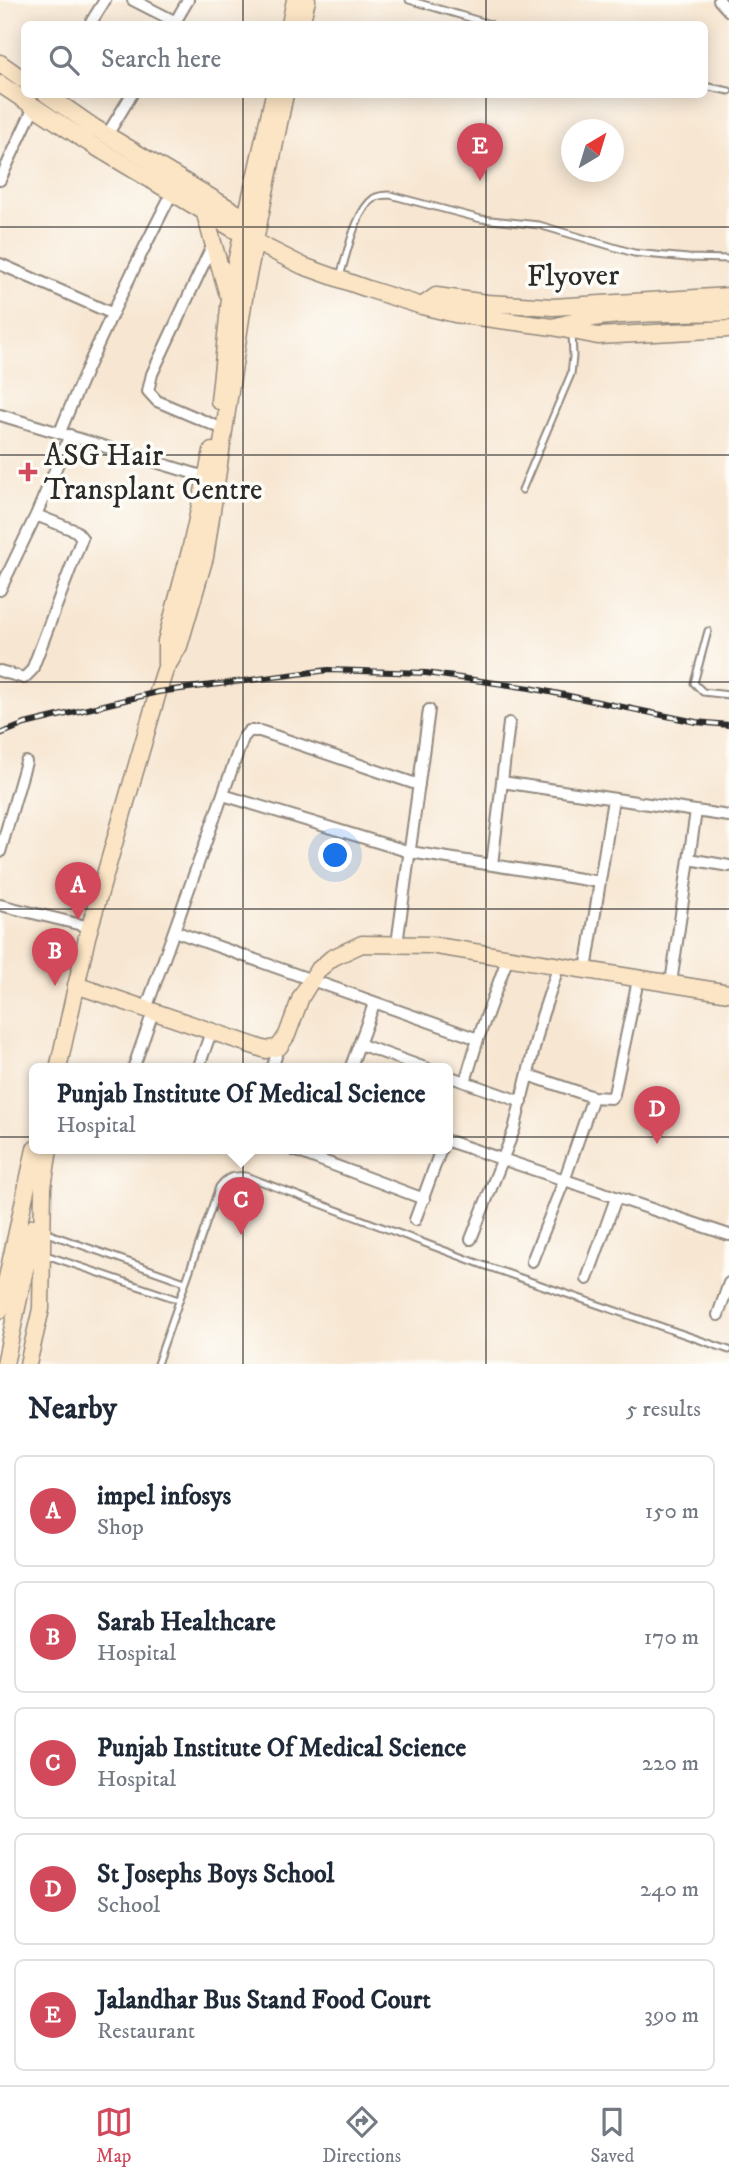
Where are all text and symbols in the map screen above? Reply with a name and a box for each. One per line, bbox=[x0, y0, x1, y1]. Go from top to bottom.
search box bbox=[21, 21, 708, 98]
icon: search bbox=[45, 41, 83, 79]
text: Search here bbox=[101, 43, 221, 76]
north arrow bbox=[561, 119, 624, 182]
pin: E bbox=[457, 123, 503, 181]
street label: Flyover bbox=[526, 257, 620, 296]
place label: ASG Hair Transplant Centre bbox=[44, 438, 263, 509]
marker: ASG Hair Transplant Centre bbox=[18, 462, 38, 482]
your location bbox=[318, 838, 352, 872]
pin: A bbox=[55, 862, 101, 920]
pin: B bbox=[32, 928, 78, 986]
popup bbox=[29, 1063, 453, 1154]
text: Punjab Institute Of Medical Science bbox=[56, 1078, 426, 1111]
pin: D bbox=[634, 1086, 680, 1144]
text: Hospital bbox=[56, 1111, 136, 1140]
pin: C bbox=[218, 1177, 264, 1235]
text: Nearby bbox=[28, 1391, 117, 1428]
text: 5 results bbox=[626, 1395, 701, 1424]
text: impel infosys bbox=[97, 1480, 231, 1513]
text: A bbox=[46, 1497, 60, 1526]
text: 150 m bbox=[645, 1497, 699, 1526]
text: Shop bbox=[97, 1513, 144, 1542]
text: Sarab Healthcare bbox=[97, 1606, 276, 1639]
text: B bbox=[46, 1623, 60, 1652]
text: 170 m bbox=[644, 1623, 699, 1652]
text: Hospital bbox=[97, 1639, 176, 1668]
text: Punjab Institute Of Medical Science bbox=[97, 1732, 466, 1765]
text: C bbox=[45, 1749, 61, 1778]
text: 220 m bbox=[642, 1749, 699, 1778]
text: Hospital bbox=[97, 1765, 176, 1794]
text: St Josephs Boys School bbox=[97, 1858, 334, 1891]
text: D bbox=[44, 1875, 62, 1904]
text: 240 m bbox=[640, 1875, 699, 1904]
text: School bbox=[97, 1891, 160, 1920]
text: Jalandhar Bus Stand Food Court bbox=[97, 1984, 431, 2017]
text: E bbox=[45, 2001, 61, 2030]
text: 390 m bbox=[644, 2001, 699, 2030]
text: Restaurant bbox=[97, 2017, 195, 2046]
tab: Map bbox=[95, 2103, 133, 2168]
tab: Directions bbox=[322, 2103, 401, 2168]
tab: Saved bbox=[591, 2103, 634, 2168]

